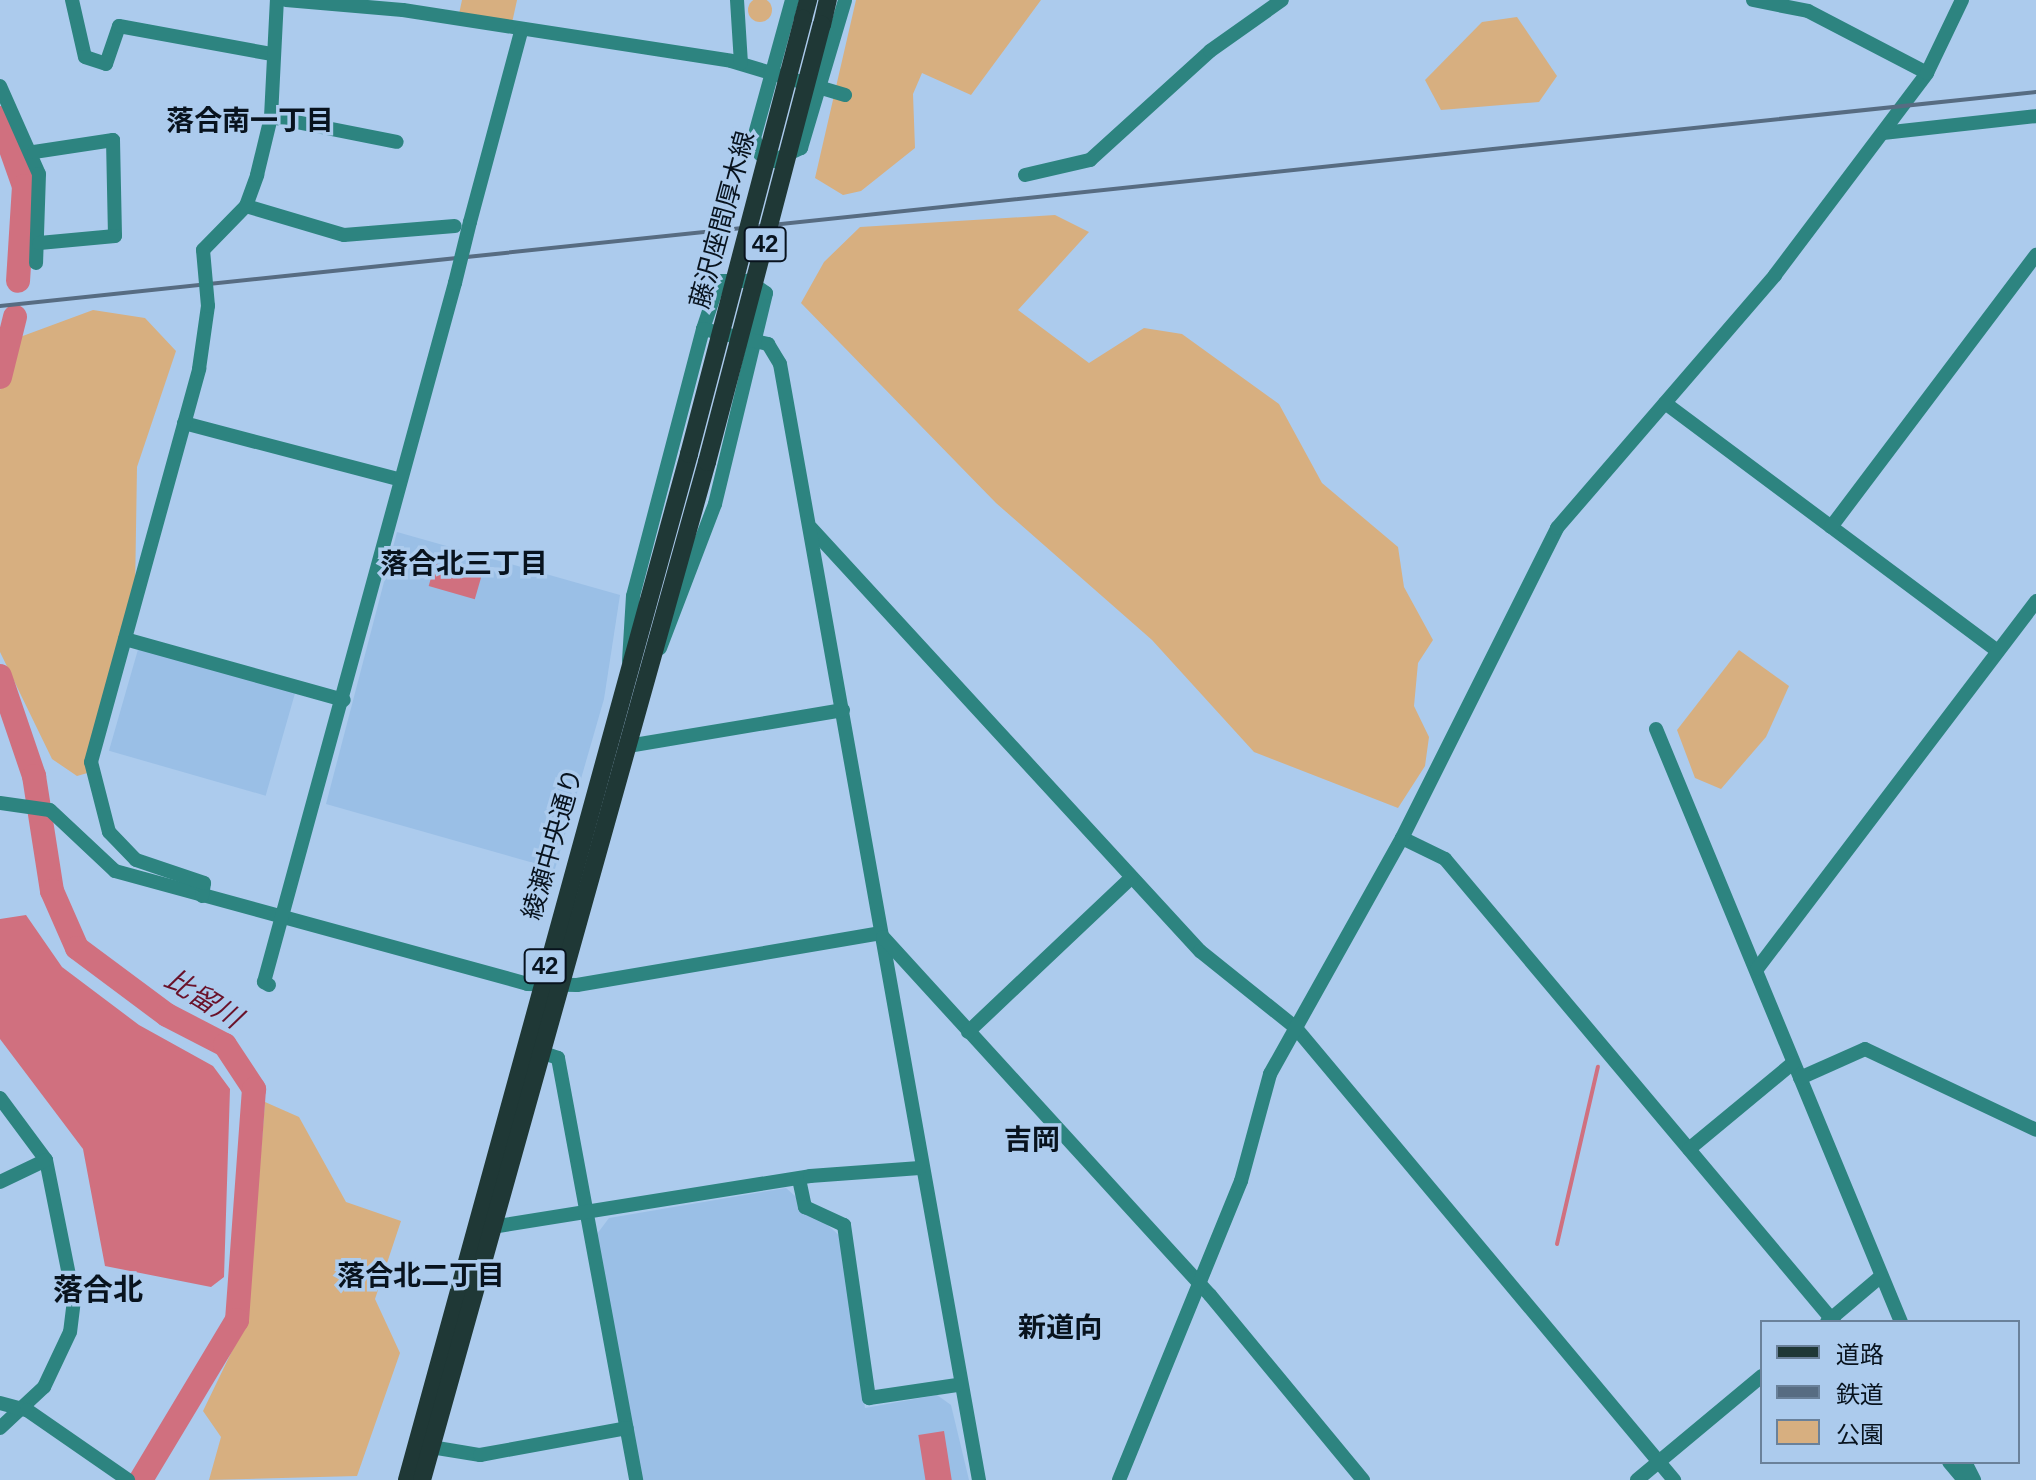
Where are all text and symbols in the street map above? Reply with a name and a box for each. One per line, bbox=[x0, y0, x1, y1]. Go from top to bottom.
district label: 落合南一丁目 bbox=[166, 104, 334, 138]
street label: 藤沢座間厚木線 bbox=[684, 128, 762, 312]
road number: 42 bbox=[743, 224, 787, 264]
district label: 落合北三丁目 bbox=[380, 547, 548, 581]
street label: 綾瀬中央通り bbox=[517, 765, 589, 923]
road number: 42 bbox=[523, 946, 567, 986]
water label: 比留川 bbox=[158, 962, 248, 1036]
district label: 吉岡 bbox=[1004, 1123, 1060, 1157]
district label: 落合北二丁目 bbox=[337, 1259, 505, 1293]
district label: 落合北 bbox=[53, 1272, 143, 1308]
district label: 新道向 bbox=[1018, 1311, 1102, 1345]
legend bbox=[1760, 1320, 2020, 1464]
text: 道路 bbox=[1836, 1341, 1884, 1368]
text: 鉄道 bbox=[1836, 1381, 1884, 1408]
text: 公園 bbox=[1836, 1421, 1884, 1448]

